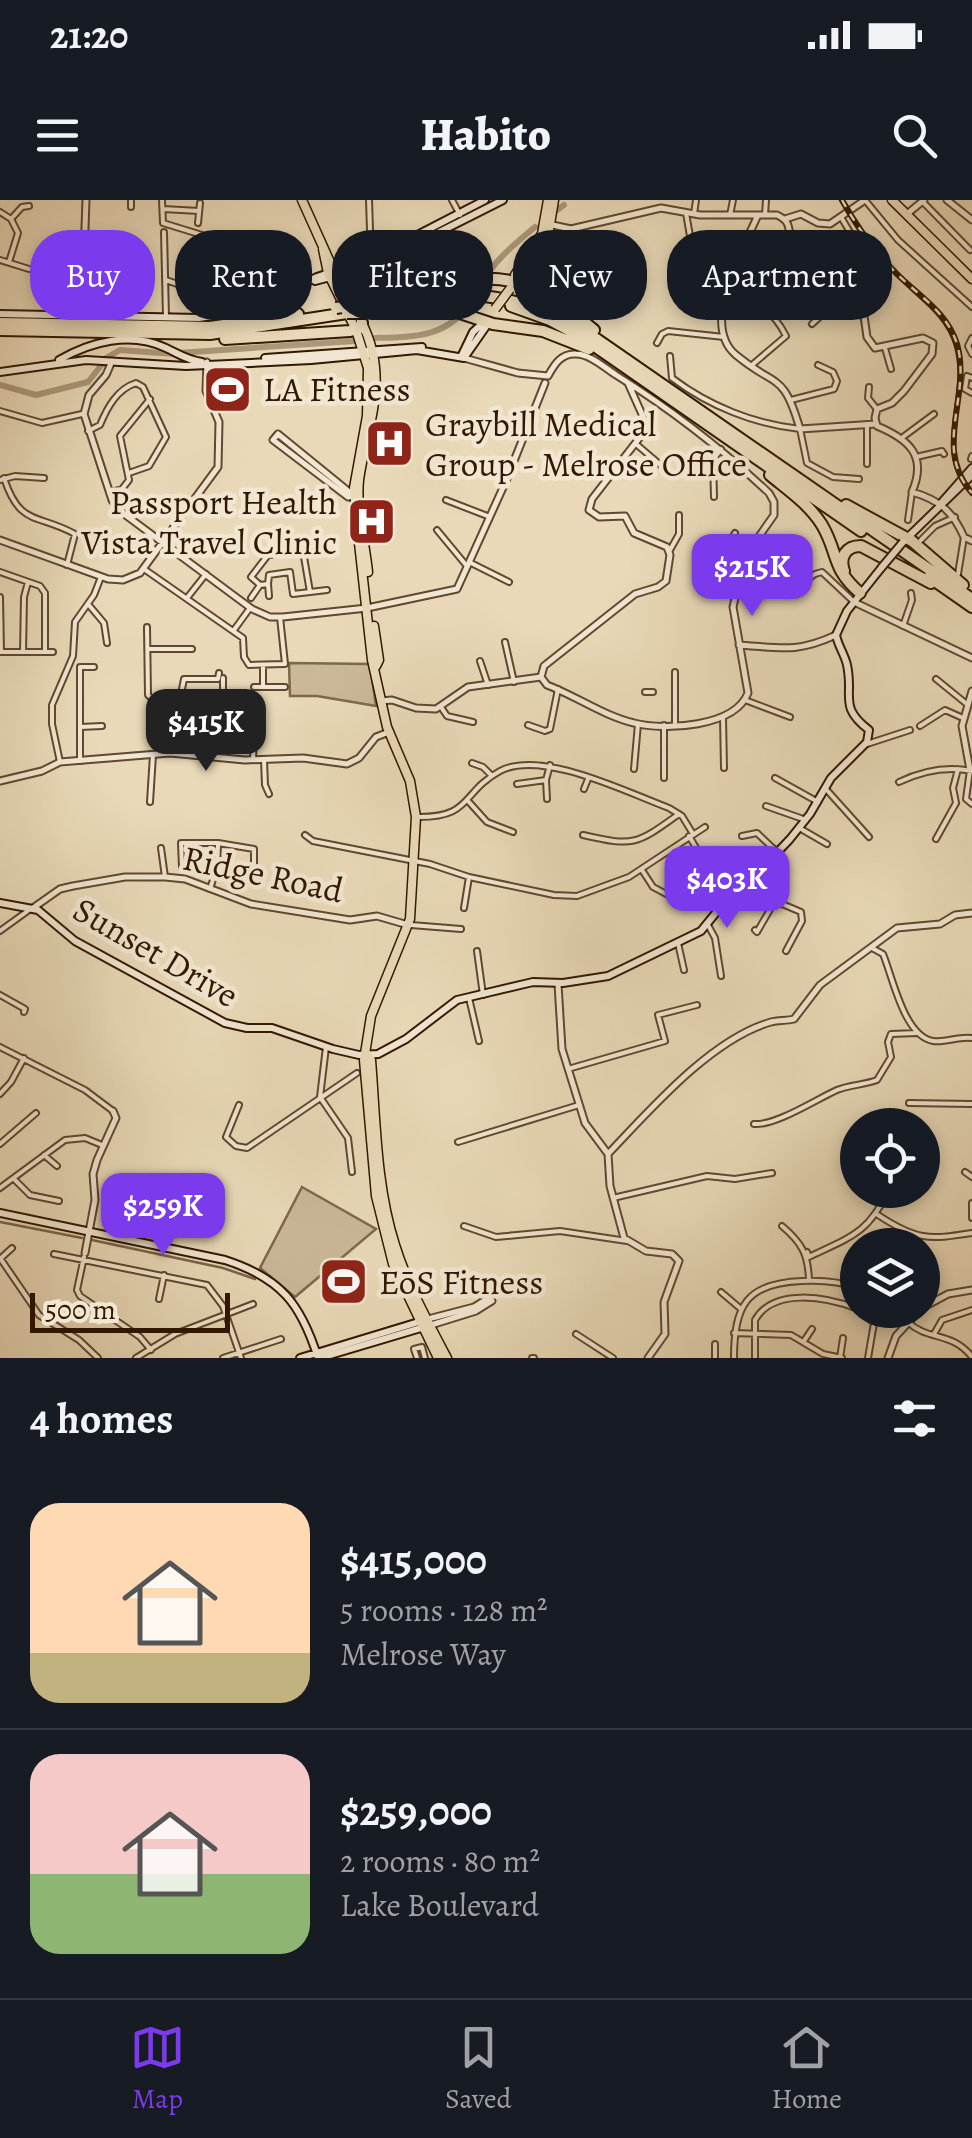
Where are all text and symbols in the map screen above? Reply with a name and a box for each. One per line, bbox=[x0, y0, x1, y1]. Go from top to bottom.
text: 21:20 bbox=[50, 9, 128, 61]
text: Habito bbox=[421, 104, 551, 166]
icon: menu bbox=[30, 108, 85, 163]
icon: search bbox=[887, 108, 942, 163]
chip: Buy bbox=[30, 230, 155, 320]
chip: Rent bbox=[175, 230, 312, 320]
chip: Filters bbox=[332, 230, 493, 320]
chip: New bbox=[513, 230, 647, 320]
chip: Apartment bbox=[667, 230, 892, 320]
sports icon: LA Fitness bbox=[202, 363, 254, 415]
place label: LA Fitness bbox=[263, 365, 411, 413]
place label: Graybill Medical Group - Melrose Office bbox=[425, 400, 747, 488]
hospital icon: Graybill Medical Group - Melrose Office bbox=[364, 418, 416, 470]
place label: Passport Health Vista Travel Clinic bbox=[80, 478, 337, 566]
hospital icon: Passport Health Vista Travel Clinic bbox=[346, 496, 398, 548]
pin: $215K bbox=[682, 534, 822, 619]
text: $215K bbox=[714, 544, 790, 588]
pin: $415K bbox=[136, 689, 276, 774]
text: $415K bbox=[168, 699, 244, 743]
street label: Ridge Road bbox=[178, 834, 348, 914]
pin: $403K bbox=[657, 846, 797, 931]
text: $403K bbox=[687, 856, 767, 900]
street label: Sunset Drive bbox=[65, 885, 247, 1019]
map controls bbox=[840, 1108, 940, 1328]
button: locate bbox=[840, 1108, 940, 1208]
pin: $259K bbox=[93, 1173, 233, 1258]
text: $259K bbox=[123, 1183, 203, 1227]
button: layers bbox=[840, 1228, 940, 1328]
sports icon: EōS Fitness bbox=[318, 1256, 370, 1308]
place label: EōS Fitness bbox=[379, 1258, 543, 1306]
scale bar bbox=[30, 1288, 230, 1332]
text: 500 m bbox=[45, 1291, 116, 1329]
text: 4 homes bbox=[30, 1390, 173, 1447]
icon: filters bbox=[887, 1391, 942, 1446]
text: $415,000 bbox=[340, 1531, 487, 1588]
icon: home bbox=[110, 1543, 230, 1663]
text: 5 rooms · 128 m² bbox=[340, 1588, 548, 1632]
text: Melrose Way bbox=[340, 1632, 506, 1676]
text: $259,000 bbox=[340, 1782, 492, 1839]
icon: home bbox=[110, 1794, 230, 1914]
text: 2 rooms · 80 m² bbox=[340, 1839, 540, 1883]
text: Lake Boulevard bbox=[340, 1883, 539, 1927]
tab: Map bbox=[130, 2020, 185, 2118]
tab: Saved bbox=[445, 2020, 512, 2118]
tab: Home bbox=[772, 2020, 842, 2118]

